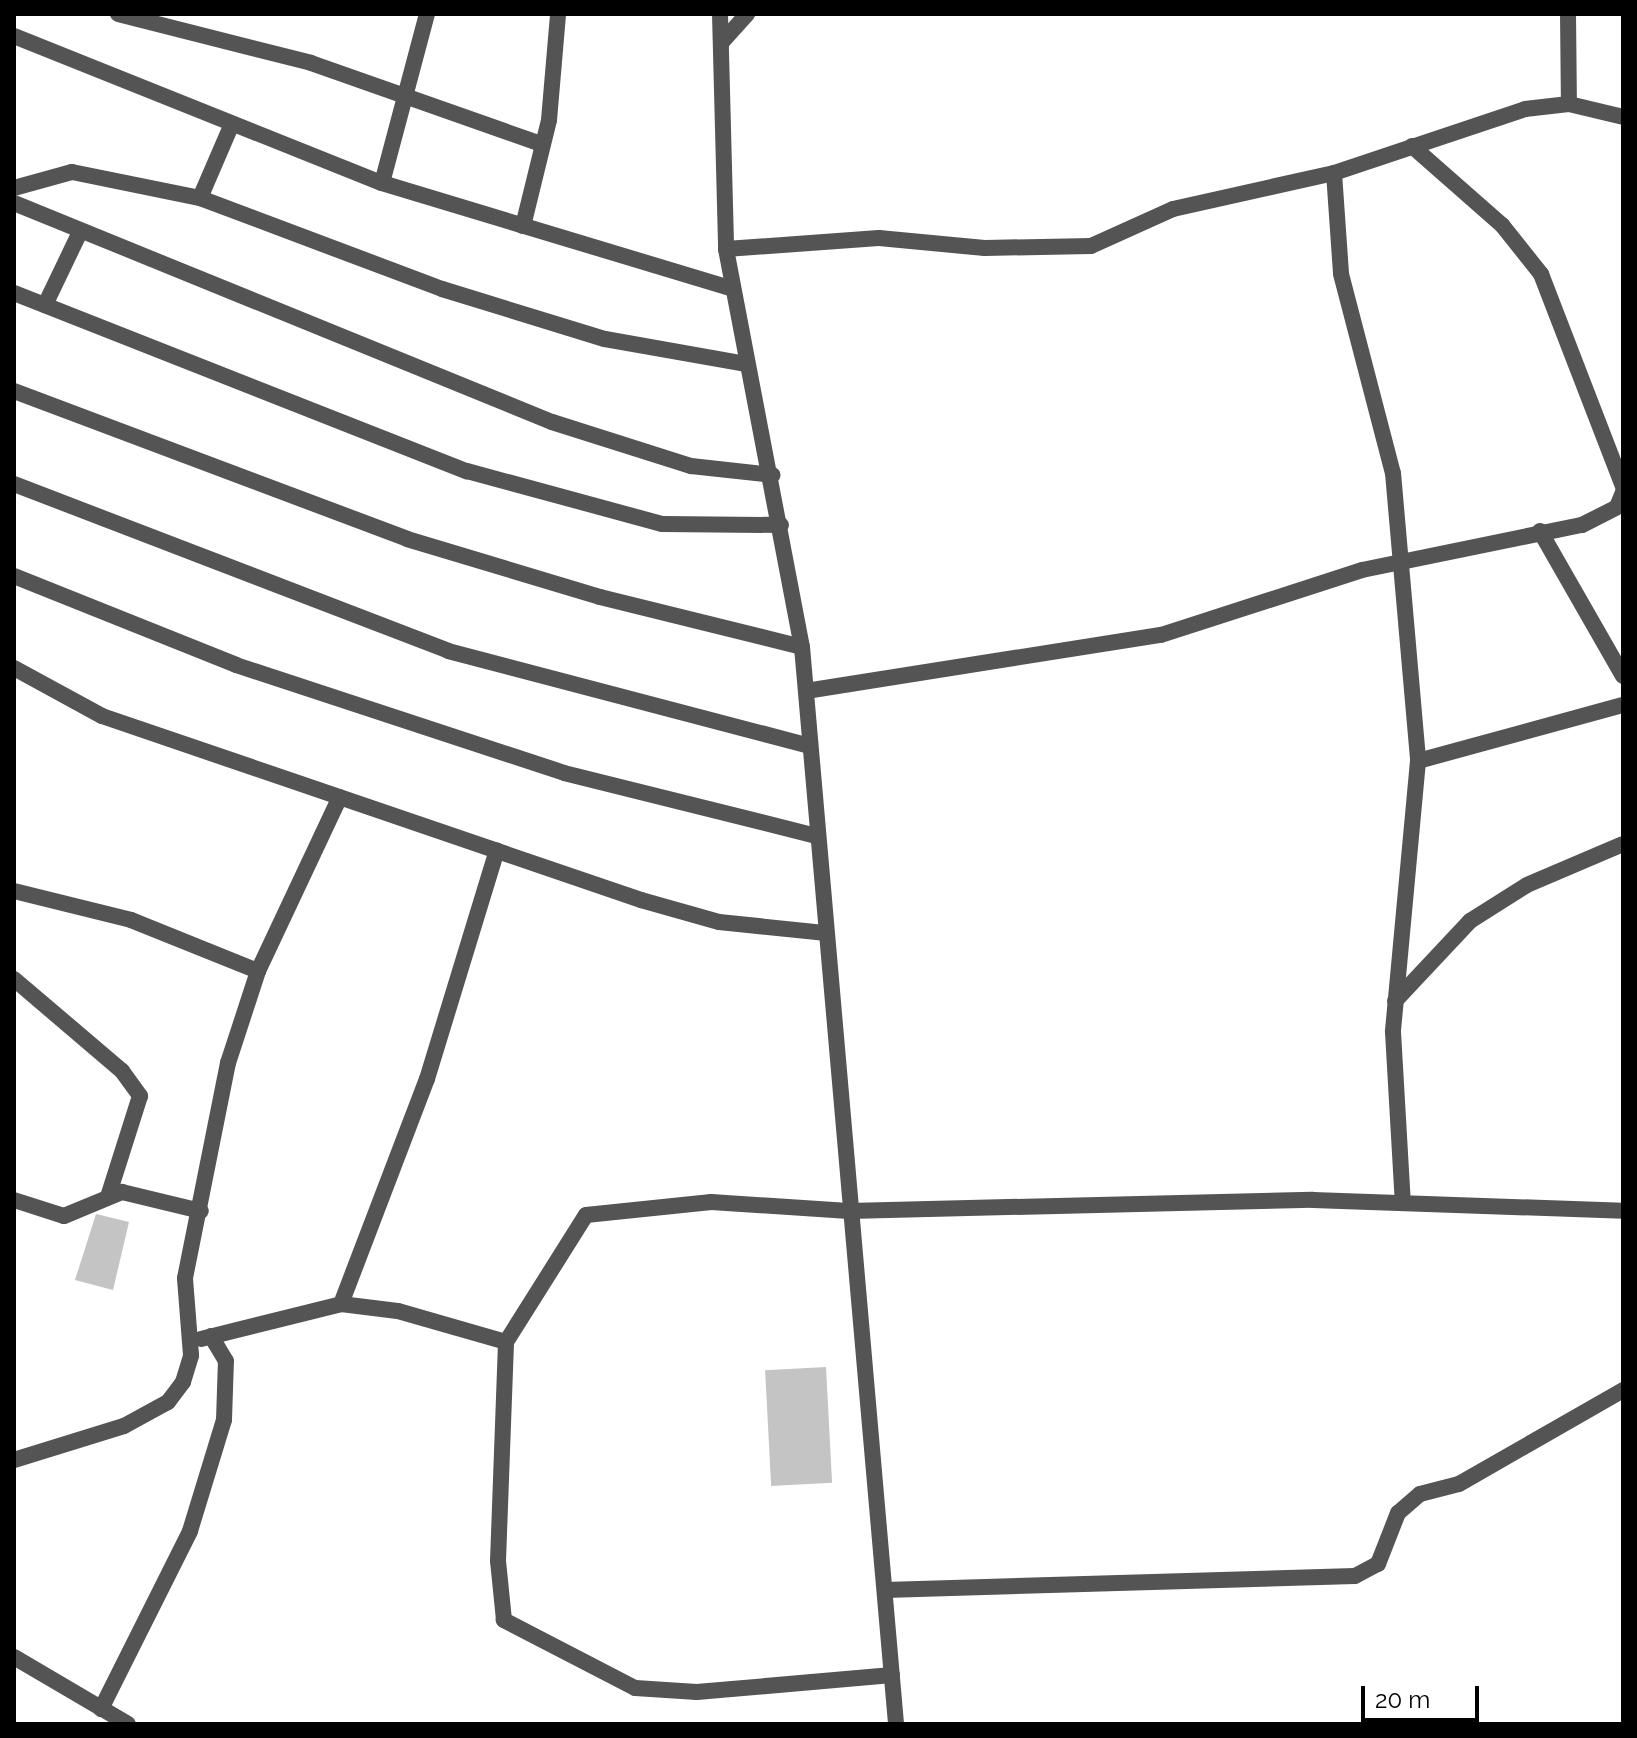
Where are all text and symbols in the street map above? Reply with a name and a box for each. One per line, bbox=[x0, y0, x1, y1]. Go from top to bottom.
scale bar bbox=[1365, 1670, 1483, 1720]
text: 20 m bbox=[1375, 1685, 1430, 1714]

